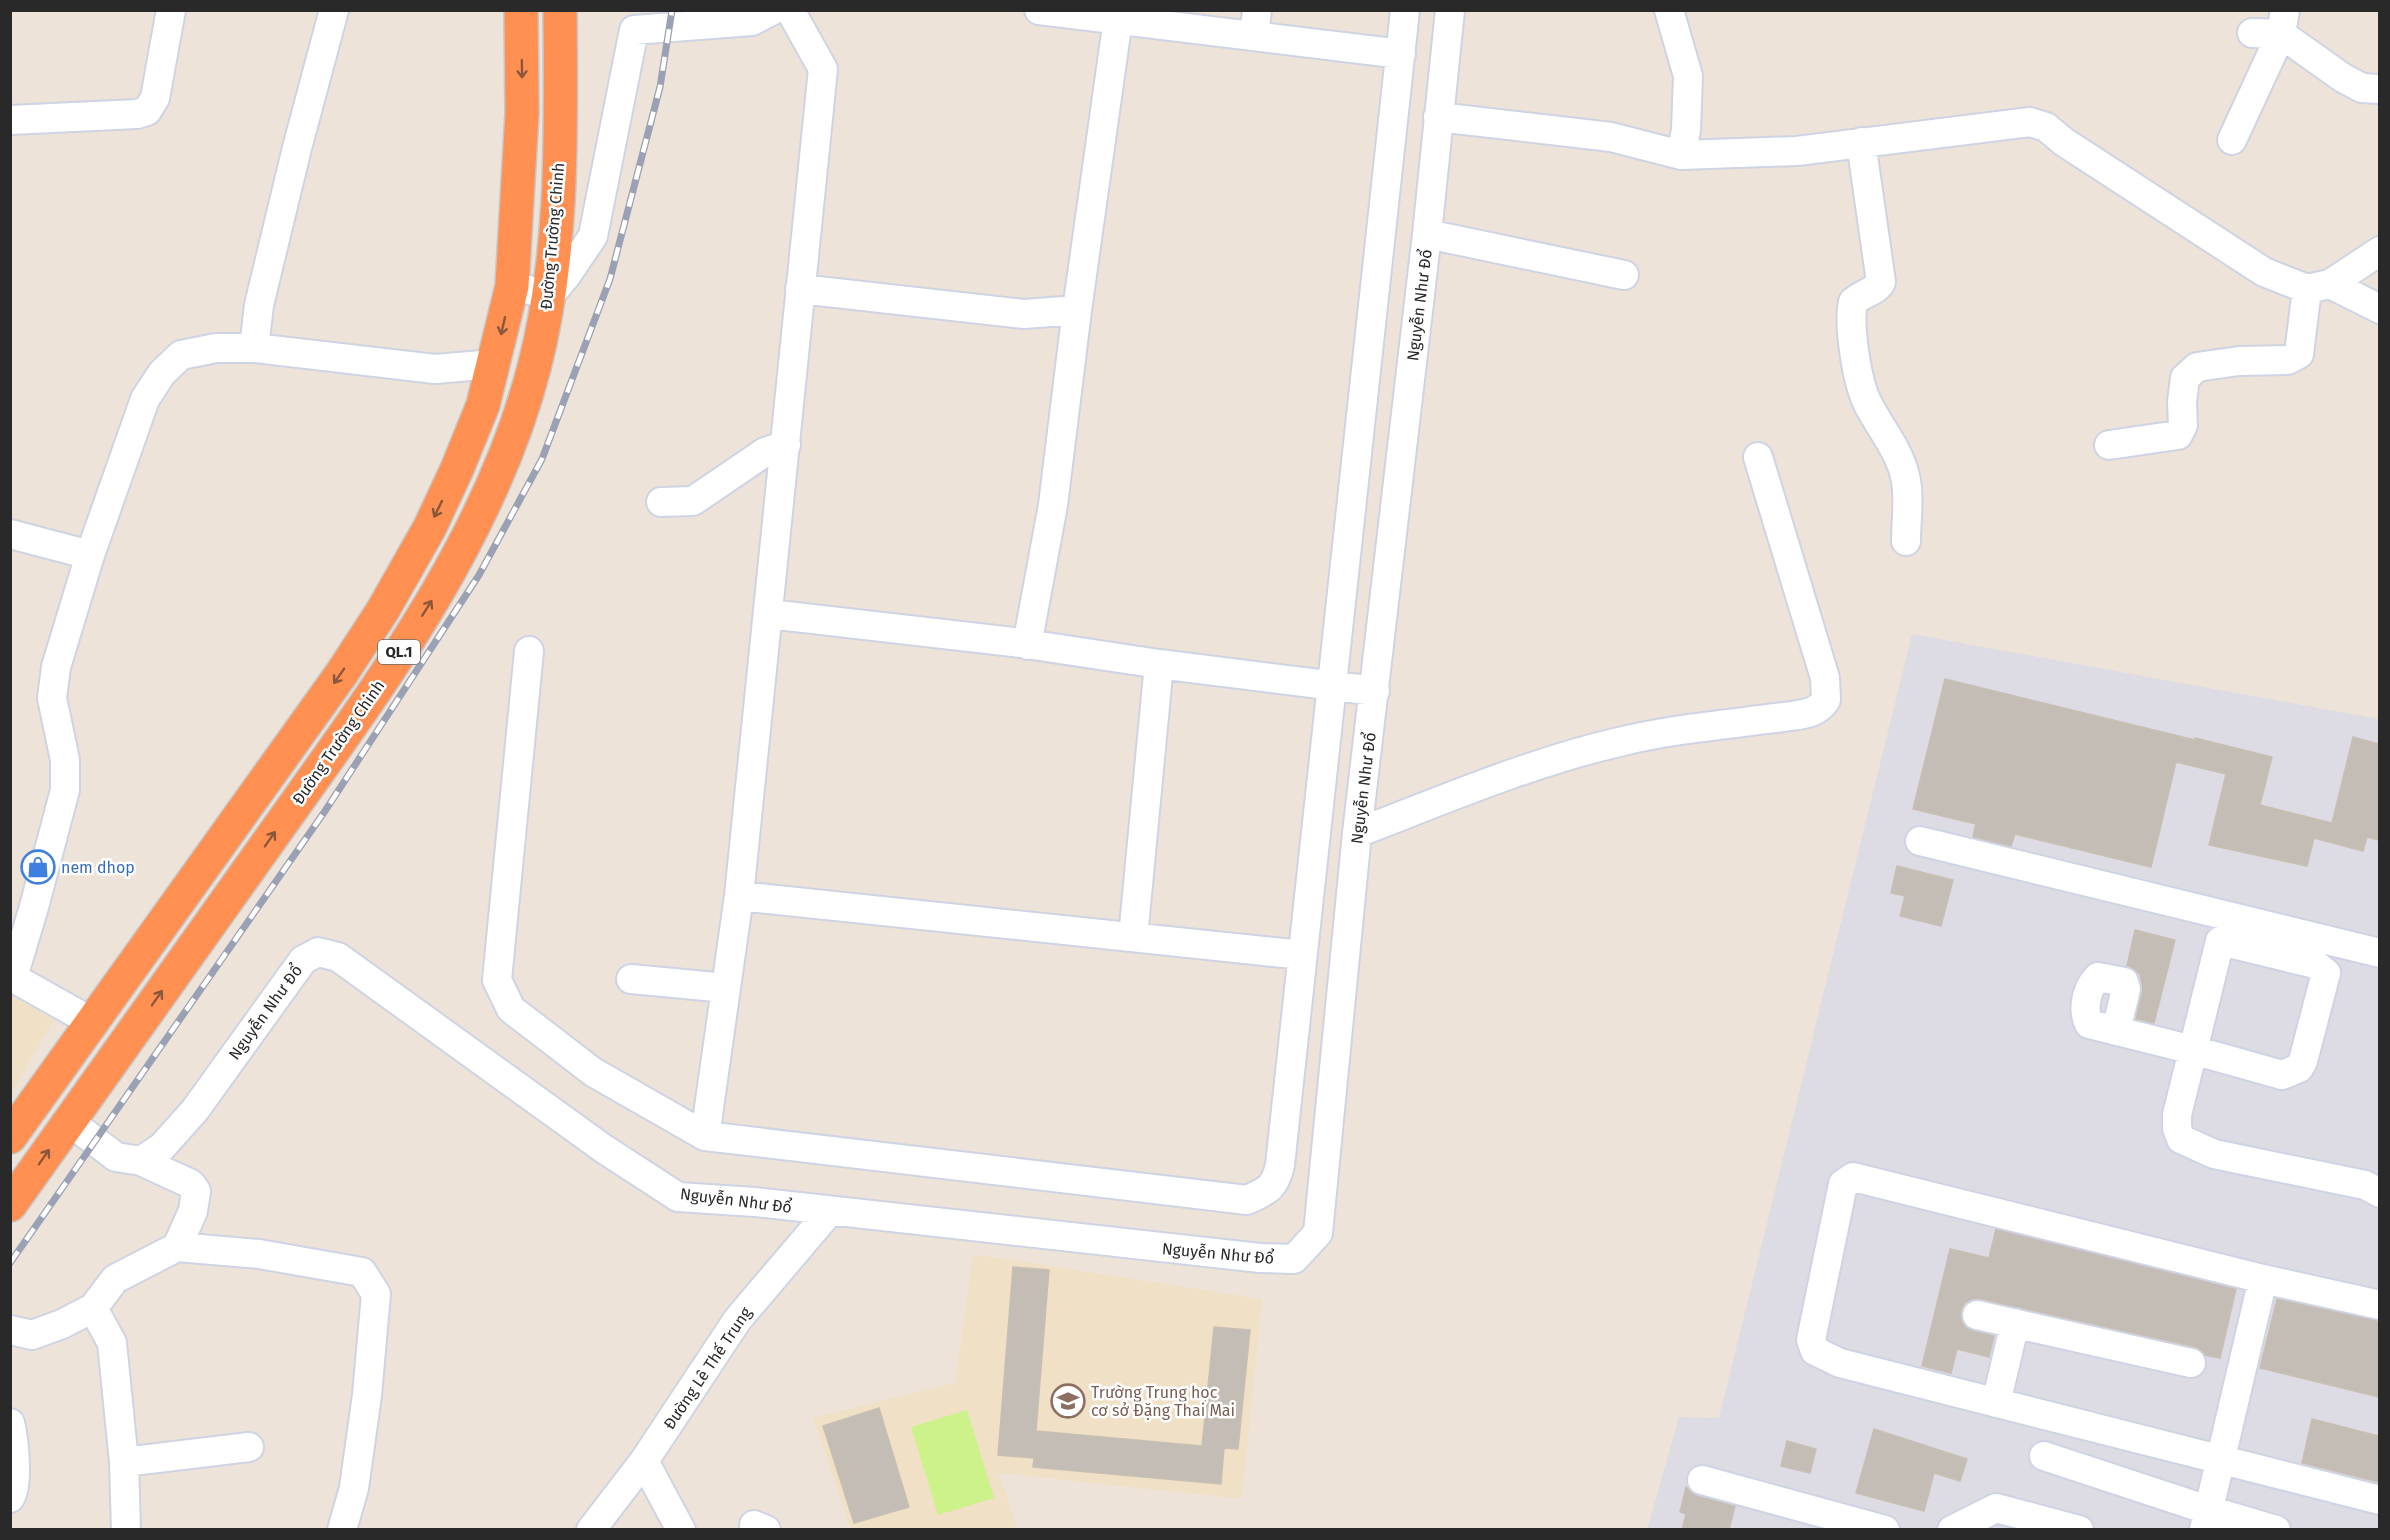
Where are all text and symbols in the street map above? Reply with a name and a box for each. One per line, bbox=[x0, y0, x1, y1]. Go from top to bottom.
one-way arrow bbox=[516, 58, 528, 78]
street label: Đường Trường Chinh bbox=[537, 162, 568, 310]
street label: Nguyễn Như Đổ bbox=[1402, 248, 1436, 362]
one-way arrow bbox=[496, 316, 508, 335]
one-way arrow bbox=[432, 499, 444, 517]
one-way arrow bbox=[420, 600, 433, 617]
road number: QL.1 bbox=[378, 640, 420, 664]
one-way arrow bbox=[333, 668, 345, 684]
street label: Đường Trường Chinh bbox=[288, 676, 388, 808]
street label: Nguyễn Như Đổ bbox=[1346, 731, 1380, 845]
one-way arrow bbox=[264, 832, 276, 848]
shop icon: nem dhop bbox=[20, 849, 56, 885]
place label: nem dhop bbox=[61, 858, 135, 877]
street label: Nguyễn Như Đổ bbox=[224, 961, 306, 1063]
one-way arrow bbox=[151, 991, 163, 1007]
one-way arrow bbox=[38, 1150, 50, 1166]
street label: Nguyễn Như Đổ bbox=[679, 1183, 793, 1217]
street label: Nguyễn Như Đổ bbox=[1161, 1238, 1275, 1268]
street label: Đường Lê Thế Trung bbox=[659, 1302, 756, 1433]
school or university icon: Trường Trung học cơ sở Đặng Thai Mai bbox=[1050, 1383, 1086, 1419]
place label: Trường Trung học cơ sở Đặng Thai Mai bbox=[1091, 1383, 1235, 1420]

